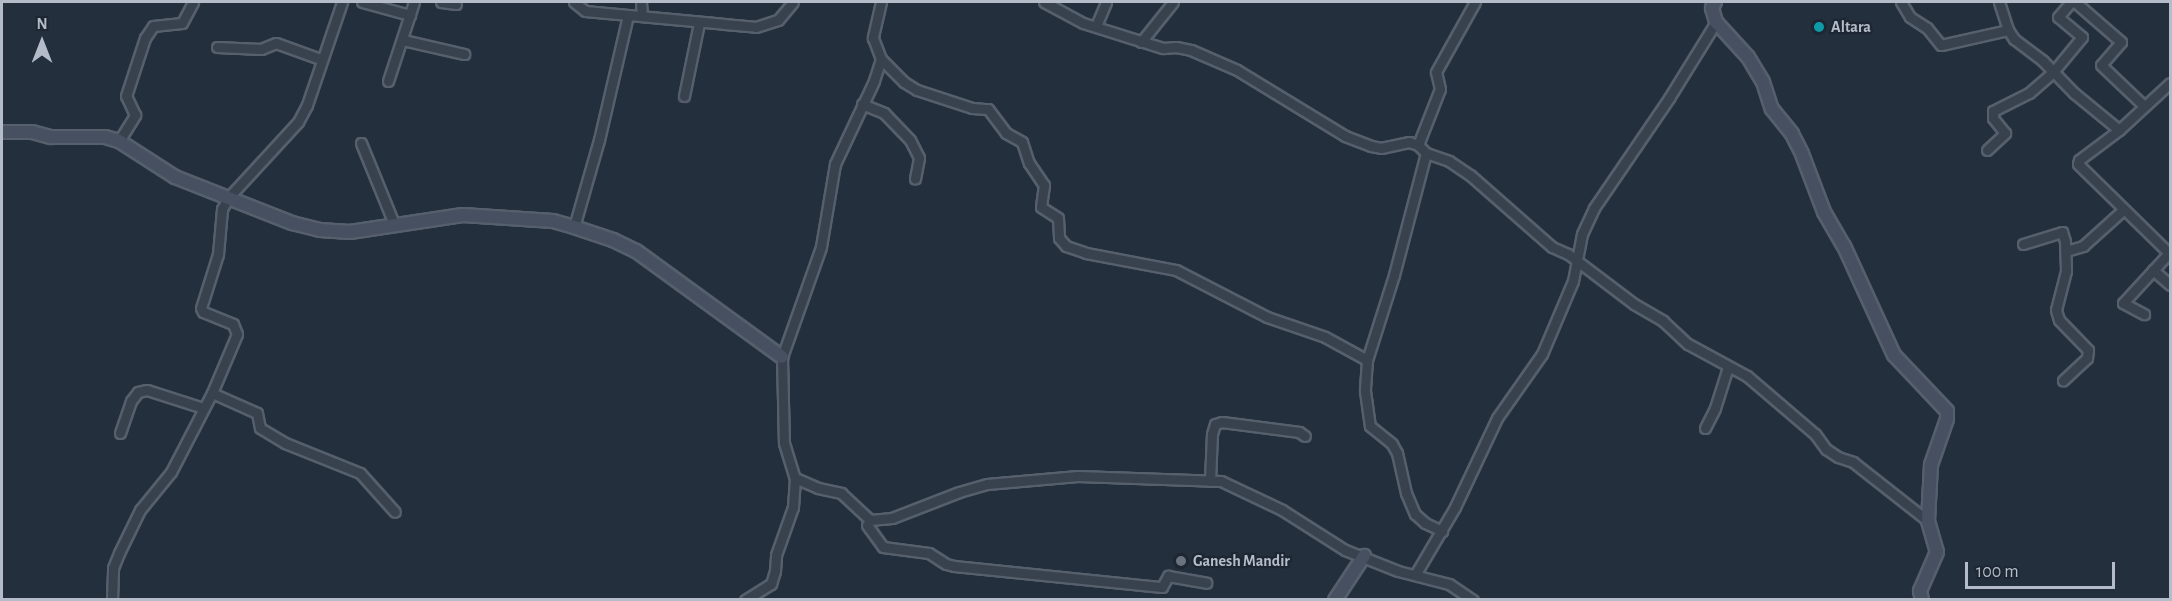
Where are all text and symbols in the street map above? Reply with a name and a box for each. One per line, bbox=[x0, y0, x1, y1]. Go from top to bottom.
north arrow bbox=[12, 12, 72, 72]
text: N bbox=[36, 16, 48, 32]
place label: Altara bbox=[1831, 17, 1871, 37]
marker: Altara bbox=[1812, 20, 1826, 34]
scale bar bbox=[1968, 550, 2118, 588]
place label: Ganesh Mandir bbox=[1193, 551, 1290, 571]
marker: Ganesh Mandir bbox=[1174, 554, 1188, 568]
text: 100 m bbox=[1976, 563, 2019, 581]

